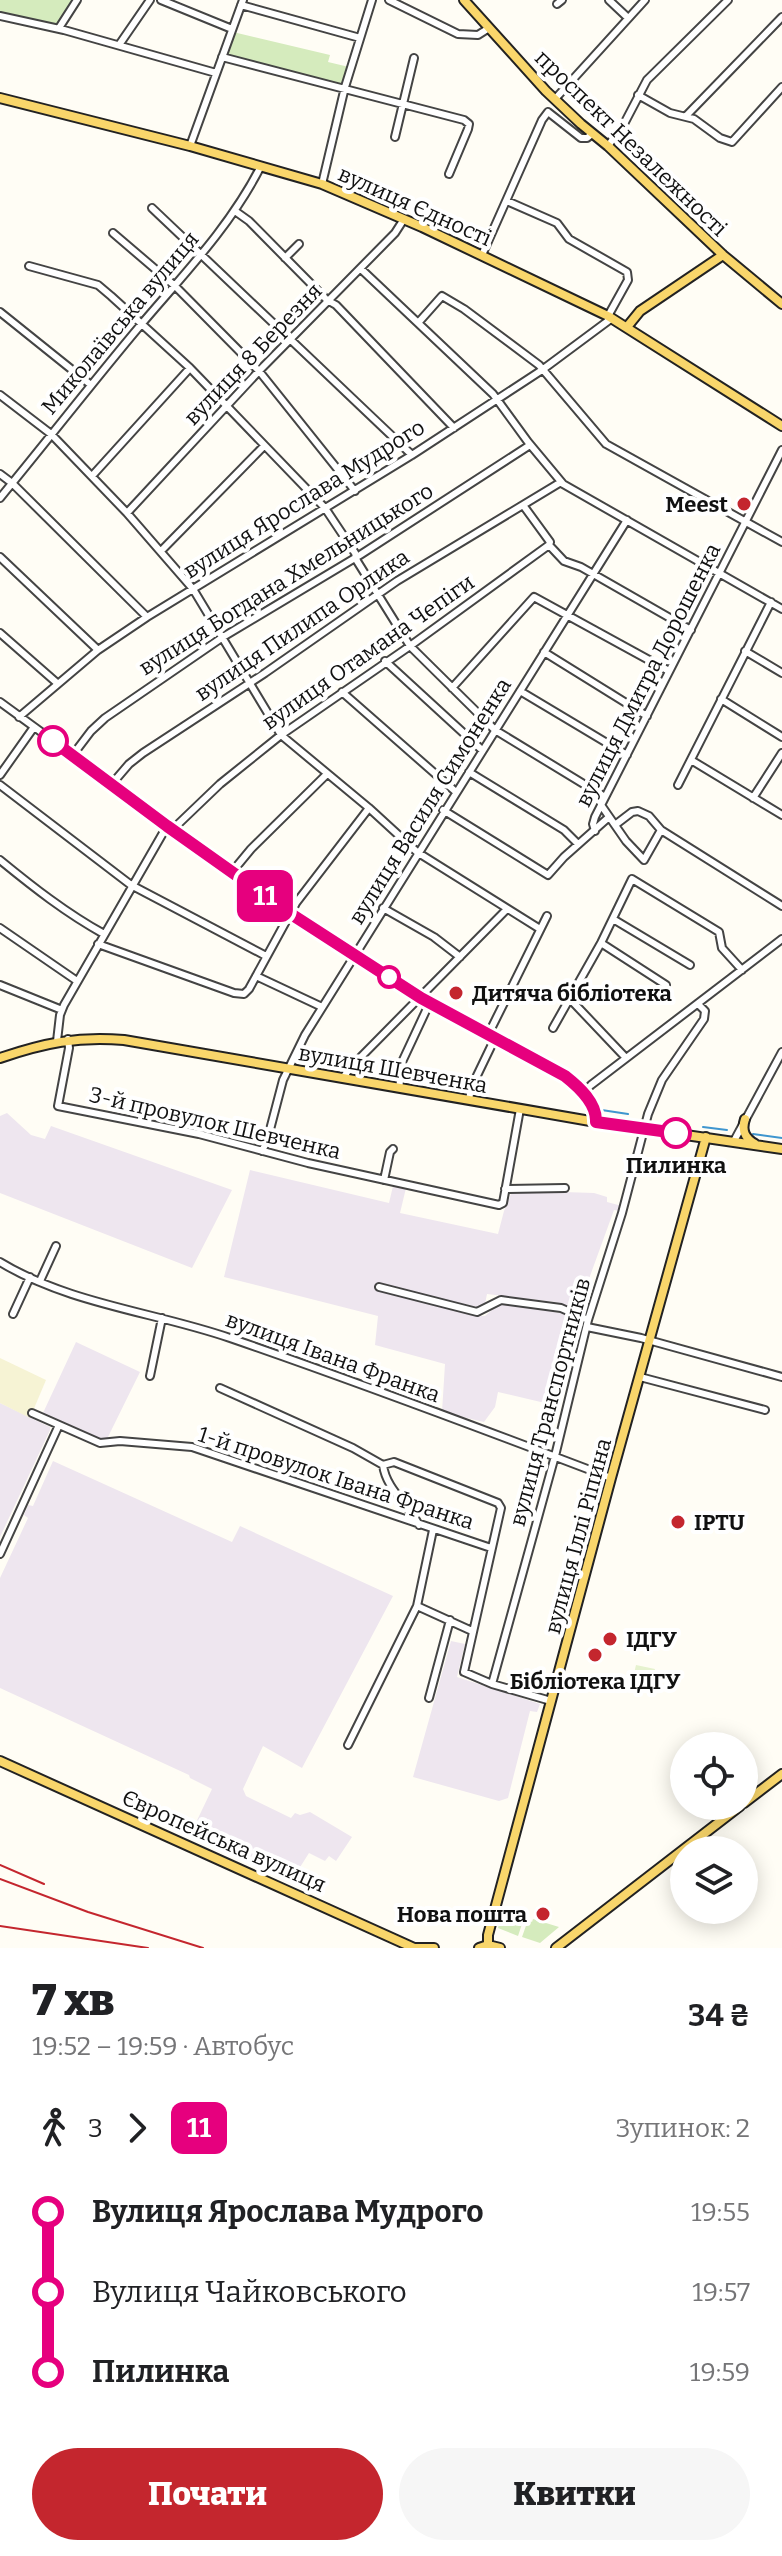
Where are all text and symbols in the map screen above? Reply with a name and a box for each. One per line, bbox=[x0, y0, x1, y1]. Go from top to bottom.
street label: проспект Незалежності bbox=[529, 44, 733, 242]
street label: вулиця Єдності bbox=[334, 160, 496, 252]
street label: Миколаївська вулиця bbox=[36, 226, 204, 420]
street label: вулиця 8 Березня bbox=[178, 277, 328, 431]
street label: вулиця Ярослава Мудрого bbox=[178, 414, 430, 584]
street label: вулиця Богдана Хмельницького bbox=[134, 477, 438, 681]
place label: Meest bbox=[665, 491, 728, 518]
marker: Meest bbox=[735, 495, 753, 513]
street label: вулиця Дмитра Дорошенка bbox=[570, 539, 726, 811]
street label: вулиця Пилипа Орлика bbox=[190, 543, 414, 707]
street label: вулиця Отамана Чепіги bbox=[257, 568, 479, 736]
street label: вулиця Василя Симоненка bbox=[343, 673, 517, 929]
unlabelled marker bbox=[38, 726, 68, 756]
line badge: 11 bbox=[229, 870, 301, 922]
text: 11 bbox=[253, 879, 277, 912]
unlabelled marker bbox=[378, 966, 400, 988]
place label: Дитяча бібліотека bbox=[472, 980, 673, 1007]
marker: Дитяча бібліотека bbox=[447, 984, 465, 1002]
street label: вулиця Шевченка bbox=[296, 1039, 490, 1099]
street label: 3-й провулок Шевченка bbox=[87, 1081, 343, 1165]
marker: Пилинка bbox=[661, 1118, 691, 1148]
place label: Пилинка bbox=[626, 1152, 727, 1179]
street label: вулиця Транспортників bbox=[504, 1275, 596, 1529]
street label: вулиця Івана Франка bbox=[222, 1306, 444, 1408]
street label: 1-й провулок Івана Франка bbox=[195, 1421, 477, 1535]
street label: вулиця Іллі Ріпина bbox=[539, 1435, 617, 1637]
place label: IPTU bbox=[694, 1509, 745, 1536]
marker: IPTU bbox=[669, 1513, 687, 1531]
place label: ІДГУ bbox=[626, 1626, 678, 1653]
marker: ІДГУ bbox=[601, 1630, 619, 1648]
marker: Бібліотека ІДГУ bbox=[586, 1646, 604, 1664]
place label: Бібліотека ІДГУ bbox=[510, 1668, 681, 1695]
map controls bbox=[670, 1732, 758, 1924]
button: locate bbox=[670, 1732, 758, 1820]
street label: Європейська вулиця bbox=[118, 1784, 330, 1898]
button: layers bbox=[670, 1836, 758, 1924]
place label: Нова пошта bbox=[397, 1901, 528, 1928]
marker: Нова пошта bbox=[534, 1905, 552, 1923]
text: 7 хв bbox=[32, 1974, 114, 2027]
text: 34 ₴ bbox=[688, 1998, 750, 2034]
text: 19:52 – 19:59 · Автобус bbox=[32, 2031, 294, 2062]
icon: walk bbox=[32, 2106, 76, 2150]
icon: forward bbox=[115, 2106, 159, 2150]
text: 11 bbox=[187, 2111, 211, 2144]
text: 3 bbox=[88, 2113, 103, 2144]
text: Зупинок: 2 bbox=[616, 2113, 750, 2144]
text: Вулиця Ярослава Мудрого bbox=[92, 2194, 484, 2230]
text: 19:55 bbox=[691, 2197, 750, 2228]
text: Вулиця Чайковського bbox=[92, 2274, 407, 2310]
text: 19:57 bbox=[692, 2277, 750, 2308]
text: Пилинка bbox=[92, 2354, 229, 2390]
text: 19:59 bbox=[690, 2357, 750, 2388]
button: Почати bbox=[32, 2448, 383, 2540]
button: Квитки bbox=[399, 2448, 750, 2540]

